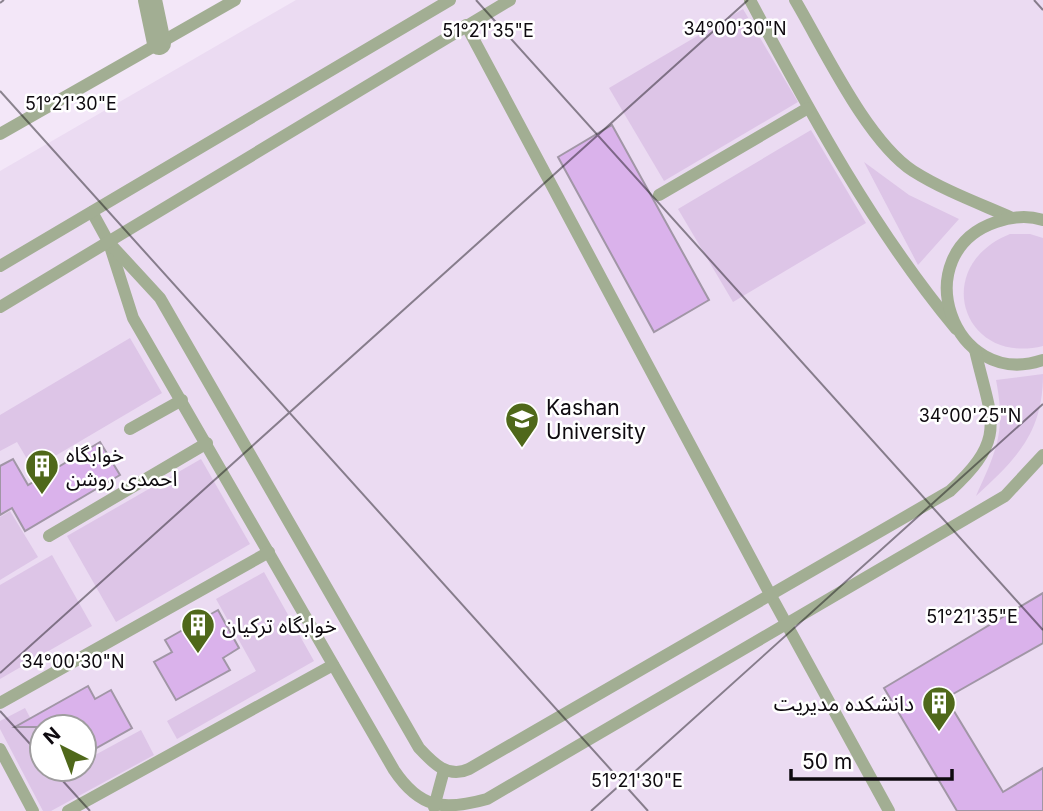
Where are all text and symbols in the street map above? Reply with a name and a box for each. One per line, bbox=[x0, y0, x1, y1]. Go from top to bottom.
text: 34°00'30"N bbox=[683, 18, 787, 39]
text: 51°21'35"E bbox=[442, 20, 534, 41]
text: 51°21'30"E bbox=[25, 93, 117, 114]
place label: Kashan University bbox=[546, 395, 646, 444]
school or university icon: Kashan University bbox=[503, 400, 541, 449]
text: 34°00'25"N bbox=[919, 405, 1021, 426]
place label: خوابگاه احمدی روشن bbox=[66, 442, 177, 491]
building icon: خوابگاه احمدی روشن bbox=[23, 447, 61, 496]
building icon: خوابگاه ترکیان bbox=[179, 606, 217, 655]
text: 51°21'35"E bbox=[926, 606, 1018, 627]
place label: خوابگاه ترکیان bbox=[222, 613, 337, 638]
text: 34°00'30"N bbox=[21, 651, 125, 672]
building icon: دانشکده مدیریت bbox=[920, 684, 958, 733]
place label: دانشکده مدیریت bbox=[774, 691, 914, 716]
north arrow bbox=[28, 713, 98, 783]
text: N bbox=[39, 722, 65, 749]
scale bar bbox=[791, 738, 952, 782]
text: 50 m bbox=[802, 749, 852, 774]
text: 51°21'30"E bbox=[591, 770, 683, 791]

